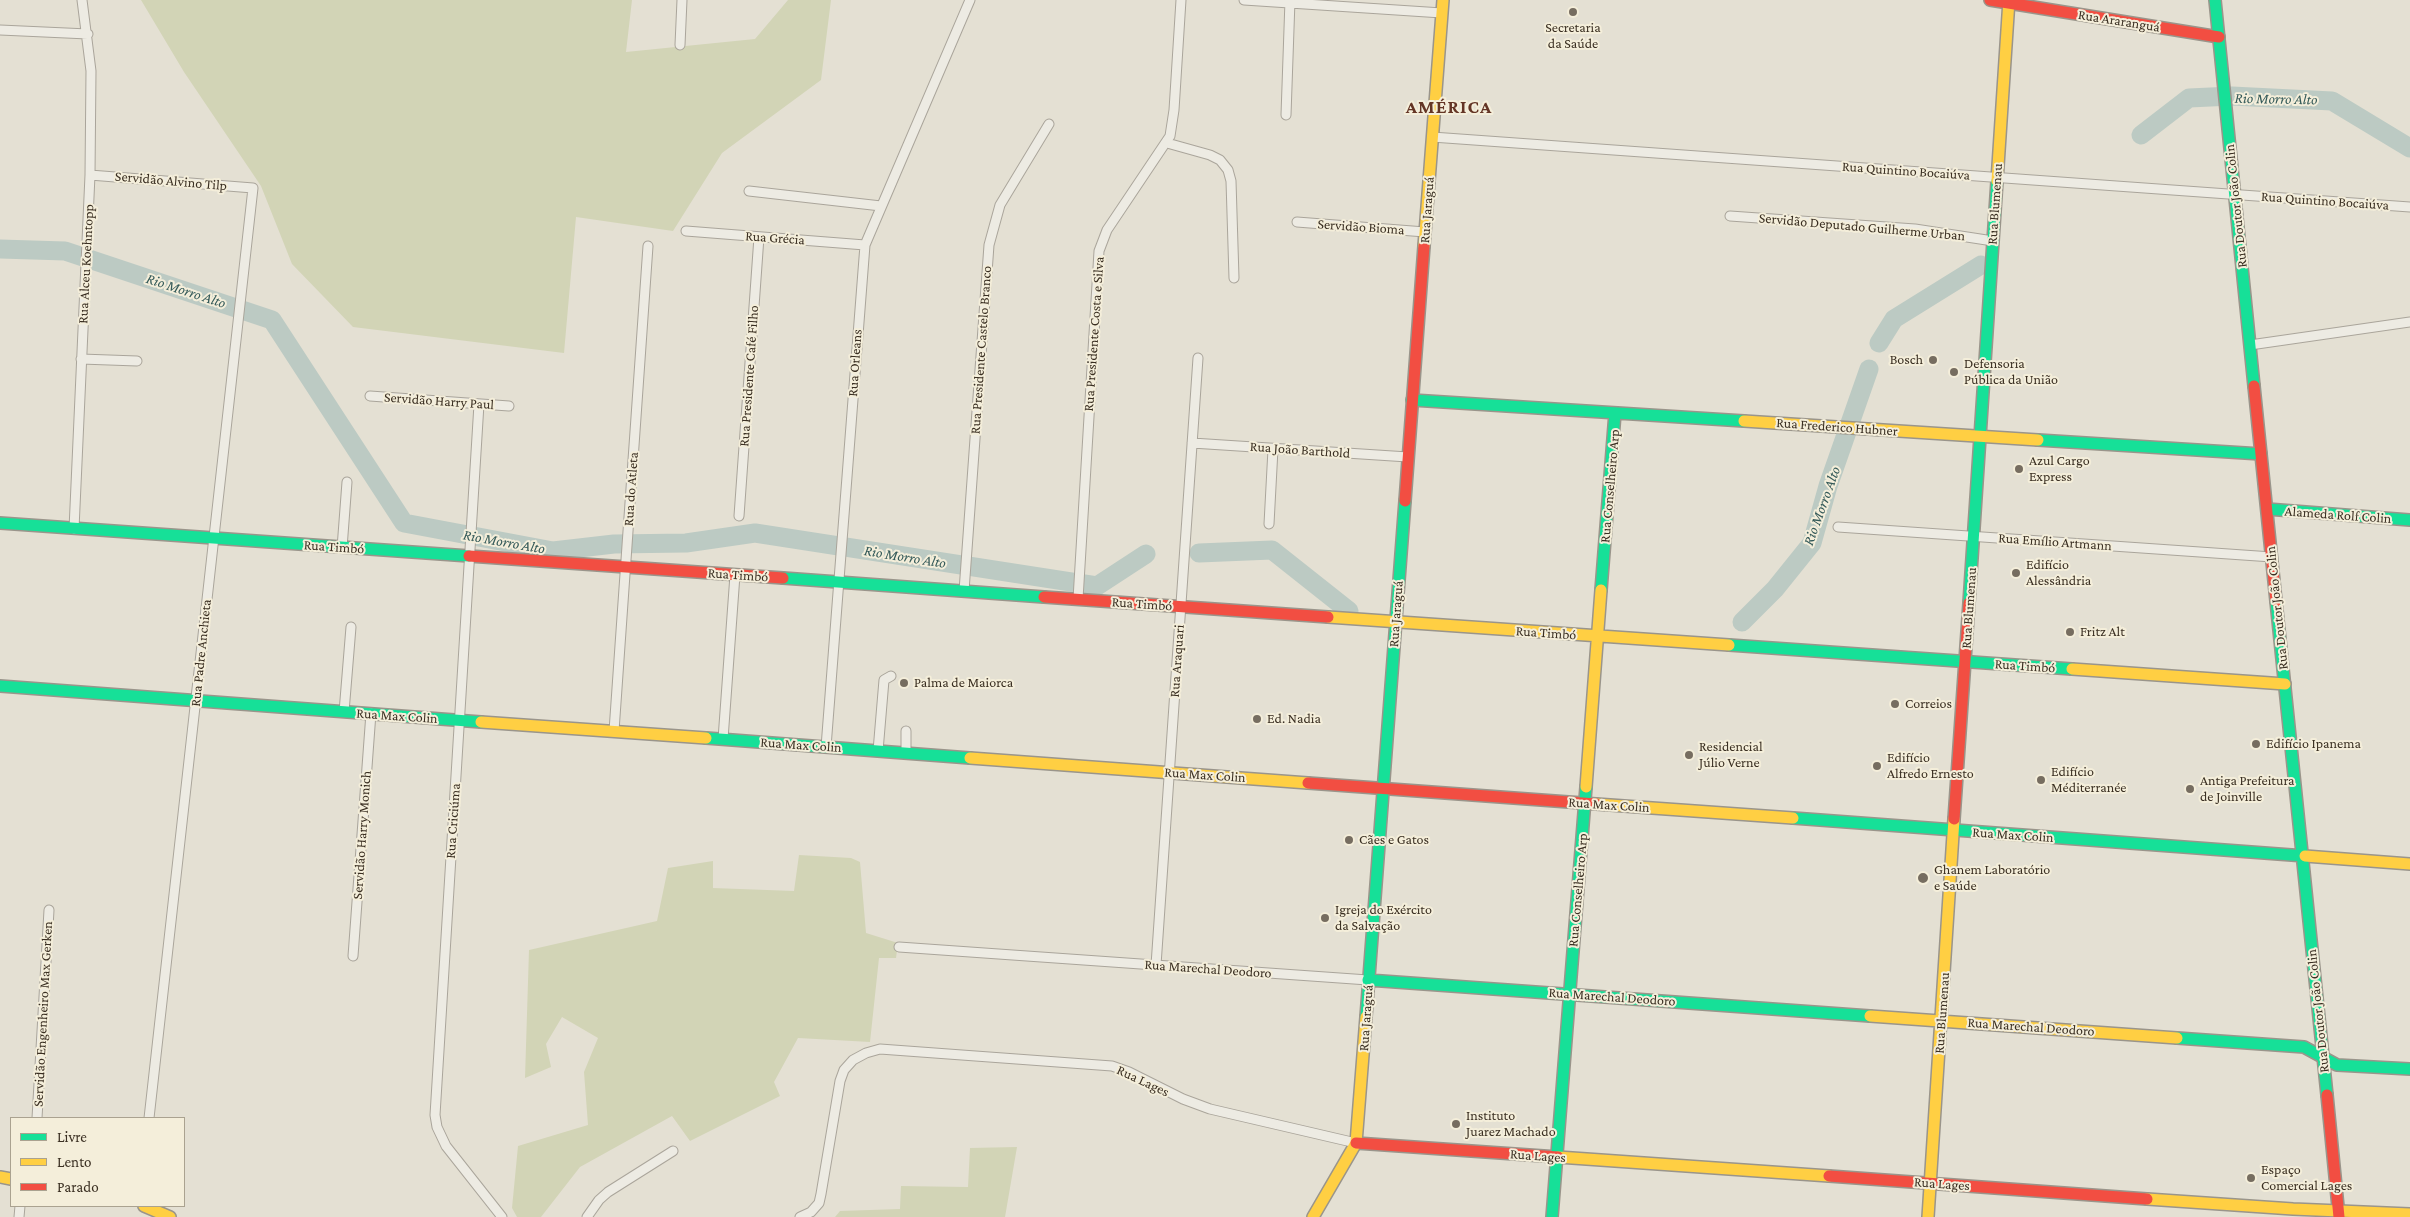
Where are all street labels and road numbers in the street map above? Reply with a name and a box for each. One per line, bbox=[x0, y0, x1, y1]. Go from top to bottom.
street label: Rua Araranguá bbox=[2077, 6, 2161, 36]
street label: Rua Doutor João Colin bbox=[2221, 143, 2251, 269]
street label: Rua Quintino Bocaiúva bbox=[1841, 158, 1971, 184]
street label: Rua Blumenau bbox=[1984, 163, 2006, 245]
street label: Servidão Alvino Tilp bbox=[114, 168, 228, 194]
street label: Rua Jaraguá bbox=[1416, 176, 1438, 244]
street label: Rua Quintino Bocaiúva bbox=[2260, 188, 2390, 214]
street label: Rua Alceu Koehntopp bbox=[74, 204, 98, 324]
street label: Servidão Deputado Guilherme Urban bbox=[1758, 210, 1966, 244]
street label: Servidão Bioma bbox=[1317, 216, 1405, 238]
street label: Rua Grécia bbox=[745, 228, 805, 248]
street label: Rua Presidente Costa e Silva bbox=[1080, 256, 1108, 412]
street label: Rua Presidente Castelo Branco bbox=[967, 265, 995, 435]
street label: Rua Presidente Café Filho bbox=[736, 305, 762, 447]
street label: Rua Orleans bbox=[844, 329, 866, 397]
street label: Servidão Harry Paul bbox=[383, 389, 495, 413]
street label: Rua Frederico Hubner bbox=[1776, 414, 1898, 440]
street label: Rua Conselheiro Arp bbox=[1597, 429, 1623, 543]
street label: Rua João Barthold bbox=[1249, 438, 1351, 462]
street label: Rua do Atleta bbox=[620, 451, 642, 527]
street label: Alameda Rolf Colin bbox=[2284, 503, 2392, 527]
street label: Rua Emílio Artmann bbox=[1998, 530, 2112, 554]
street label: Rua Timbó bbox=[303, 537, 365, 557]
street label: Rua Doutor João Colin bbox=[2262, 545, 2292, 671]
street label: Rua Timbó bbox=[707, 565, 769, 585]
street label: Rua Blumenau bbox=[1958, 567, 1980, 649]
street label: Rua Jaraguá bbox=[1385, 580, 1407, 648]
street label: Rua Timbó bbox=[1111, 594, 1173, 614]
street label: Rua Padre Anchieta bbox=[187, 598, 215, 708]
street label: Rua Timbó bbox=[1515, 623, 1577, 643]
street label: Rua Araquari bbox=[1166, 624, 1188, 698]
street label: Rua Timbó bbox=[1994, 656, 2056, 676]
street label: Rua Max Colin bbox=[356, 705, 438, 727]
street label: Rua Max Colin bbox=[760, 734, 842, 756]
street label: Rua Max Colin bbox=[1164, 764, 1246, 786]
street label: Servidão Harry Monich bbox=[349, 770, 375, 900]
street label: Rua Criciúma bbox=[442, 783, 464, 859]
street label: Rua Max Colin bbox=[1568, 794, 1650, 816]
street label: Rua Max Colin bbox=[1972, 824, 2054, 846]
street label: Rua Conselheiro Arp bbox=[1565, 833, 1591, 947]
street label: Servidão Engenheiro Max Gerken bbox=[30, 921, 56, 1107]
street label: Rua Doutor João Colin bbox=[2303, 948, 2333, 1074]
street label: Rua Marechal Deodoro bbox=[1144, 956, 1272, 982]
street label: Rua Blumenau bbox=[1931, 972, 1953, 1054]
street label: Rua Jaraguá bbox=[1355, 984, 1377, 1052]
street label: Rua Marechal Deodoro bbox=[1548, 984, 1676, 1010]
street label: Rua Marechal Deodoro bbox=[1967, 1014, 2095, 1040]
street label: Rua Lages bbox=[1114, 1062, 1172, 1100]
street label: Rua Lages bbox=[1510, 1146, 1566, 1166]
street label: Rua Lages bbox=[1914, 1174, 1970, 1194]

